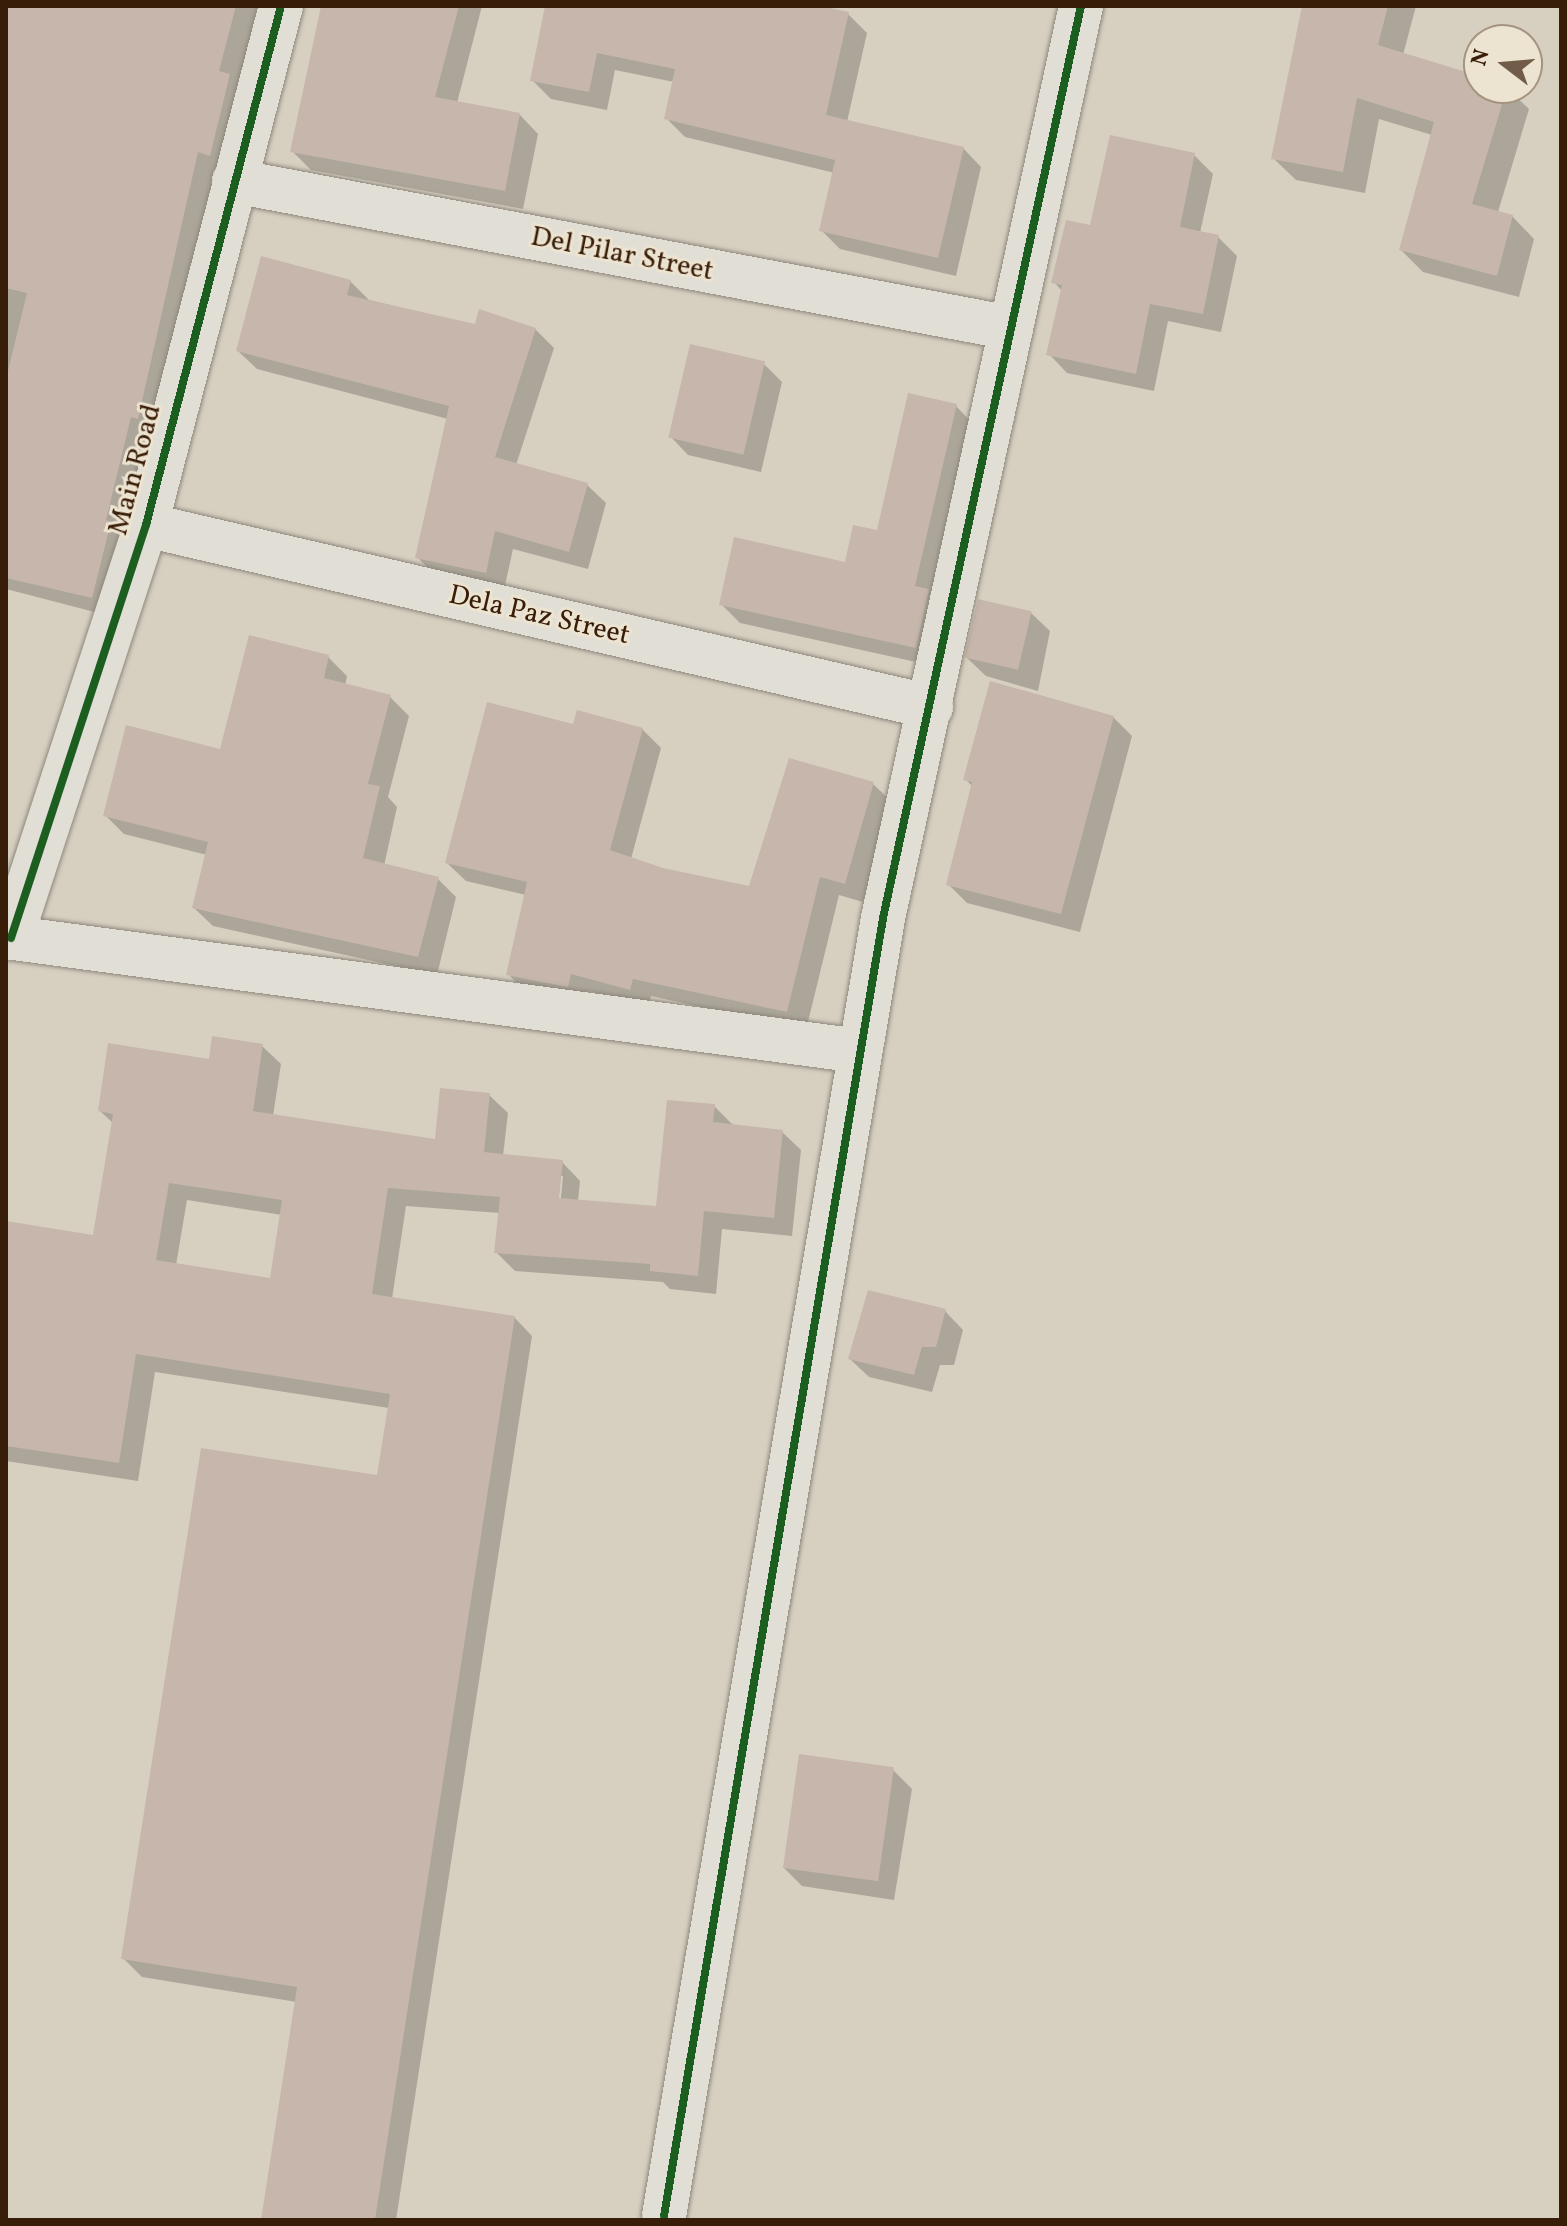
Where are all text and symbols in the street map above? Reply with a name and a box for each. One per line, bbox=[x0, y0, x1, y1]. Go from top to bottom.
north arrow bbox=[1463, 24, 1543, 104]
text: N bbox=[1464, 46, 1498, 70]
street label: Del Pilar Street bbox=[528, 221, 716, 289]
street label: Main Road bbox=[102, 401, 170, 539]
street label: Dela Paz Street bbox=[445, 579, 633, 653]

